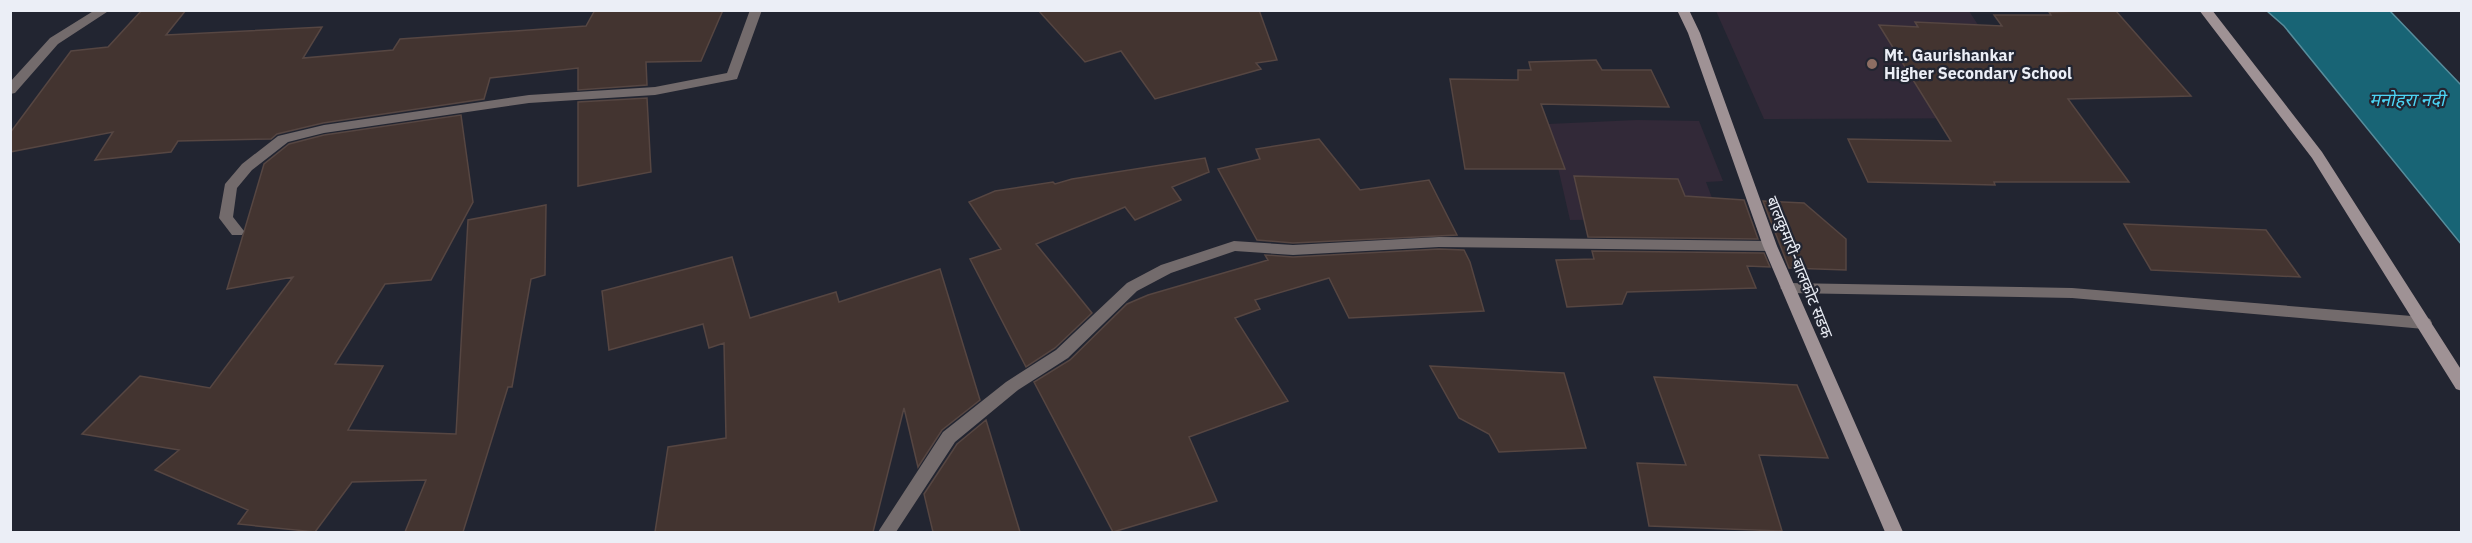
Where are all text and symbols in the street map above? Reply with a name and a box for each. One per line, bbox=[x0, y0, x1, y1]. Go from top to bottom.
place label: Mt. Gaurishankar Higher Secondary School bbox=[1884, 45, 2072, 83]
marker: Mt. Gaurishankar Higher Secondary School bbox=[1865, 57, 1879, 71]
water label: मनोहरा नदी bbox=[2369, 88, 2448, 111]
street label: बालकुमारी-बालकोट सडक bbox=[1761, 193, 1838, 342]

